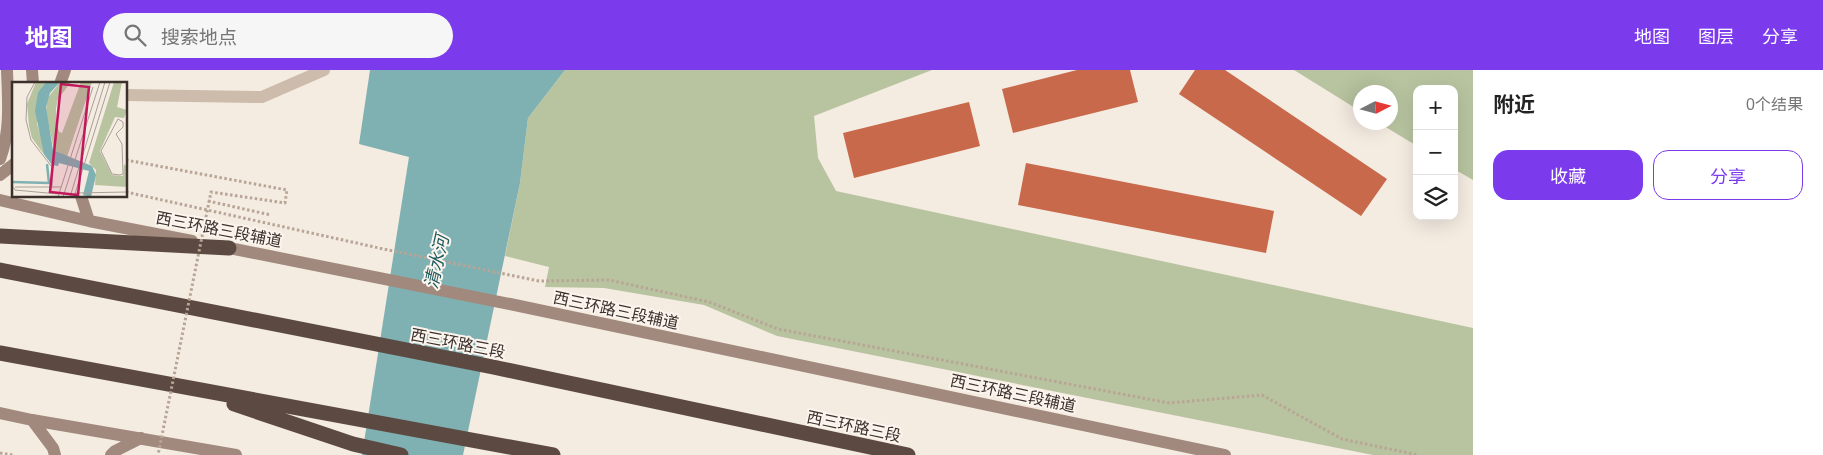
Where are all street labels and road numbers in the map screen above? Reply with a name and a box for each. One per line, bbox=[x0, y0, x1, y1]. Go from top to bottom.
street label: 西三环路三段辅道 bbox=[154, 209, 283, 250]
street label: 西三环路三段辅道 bbox=[552, 289, 680, 332]
street label: 西三环路三段 bbox=[409, 326, 507, 361]
street label: 西三环路三段辅道 bbox=[949, 372, 1077, 415]
street label: 西三环路三段 bbox=[805, 408, 903, 445]

